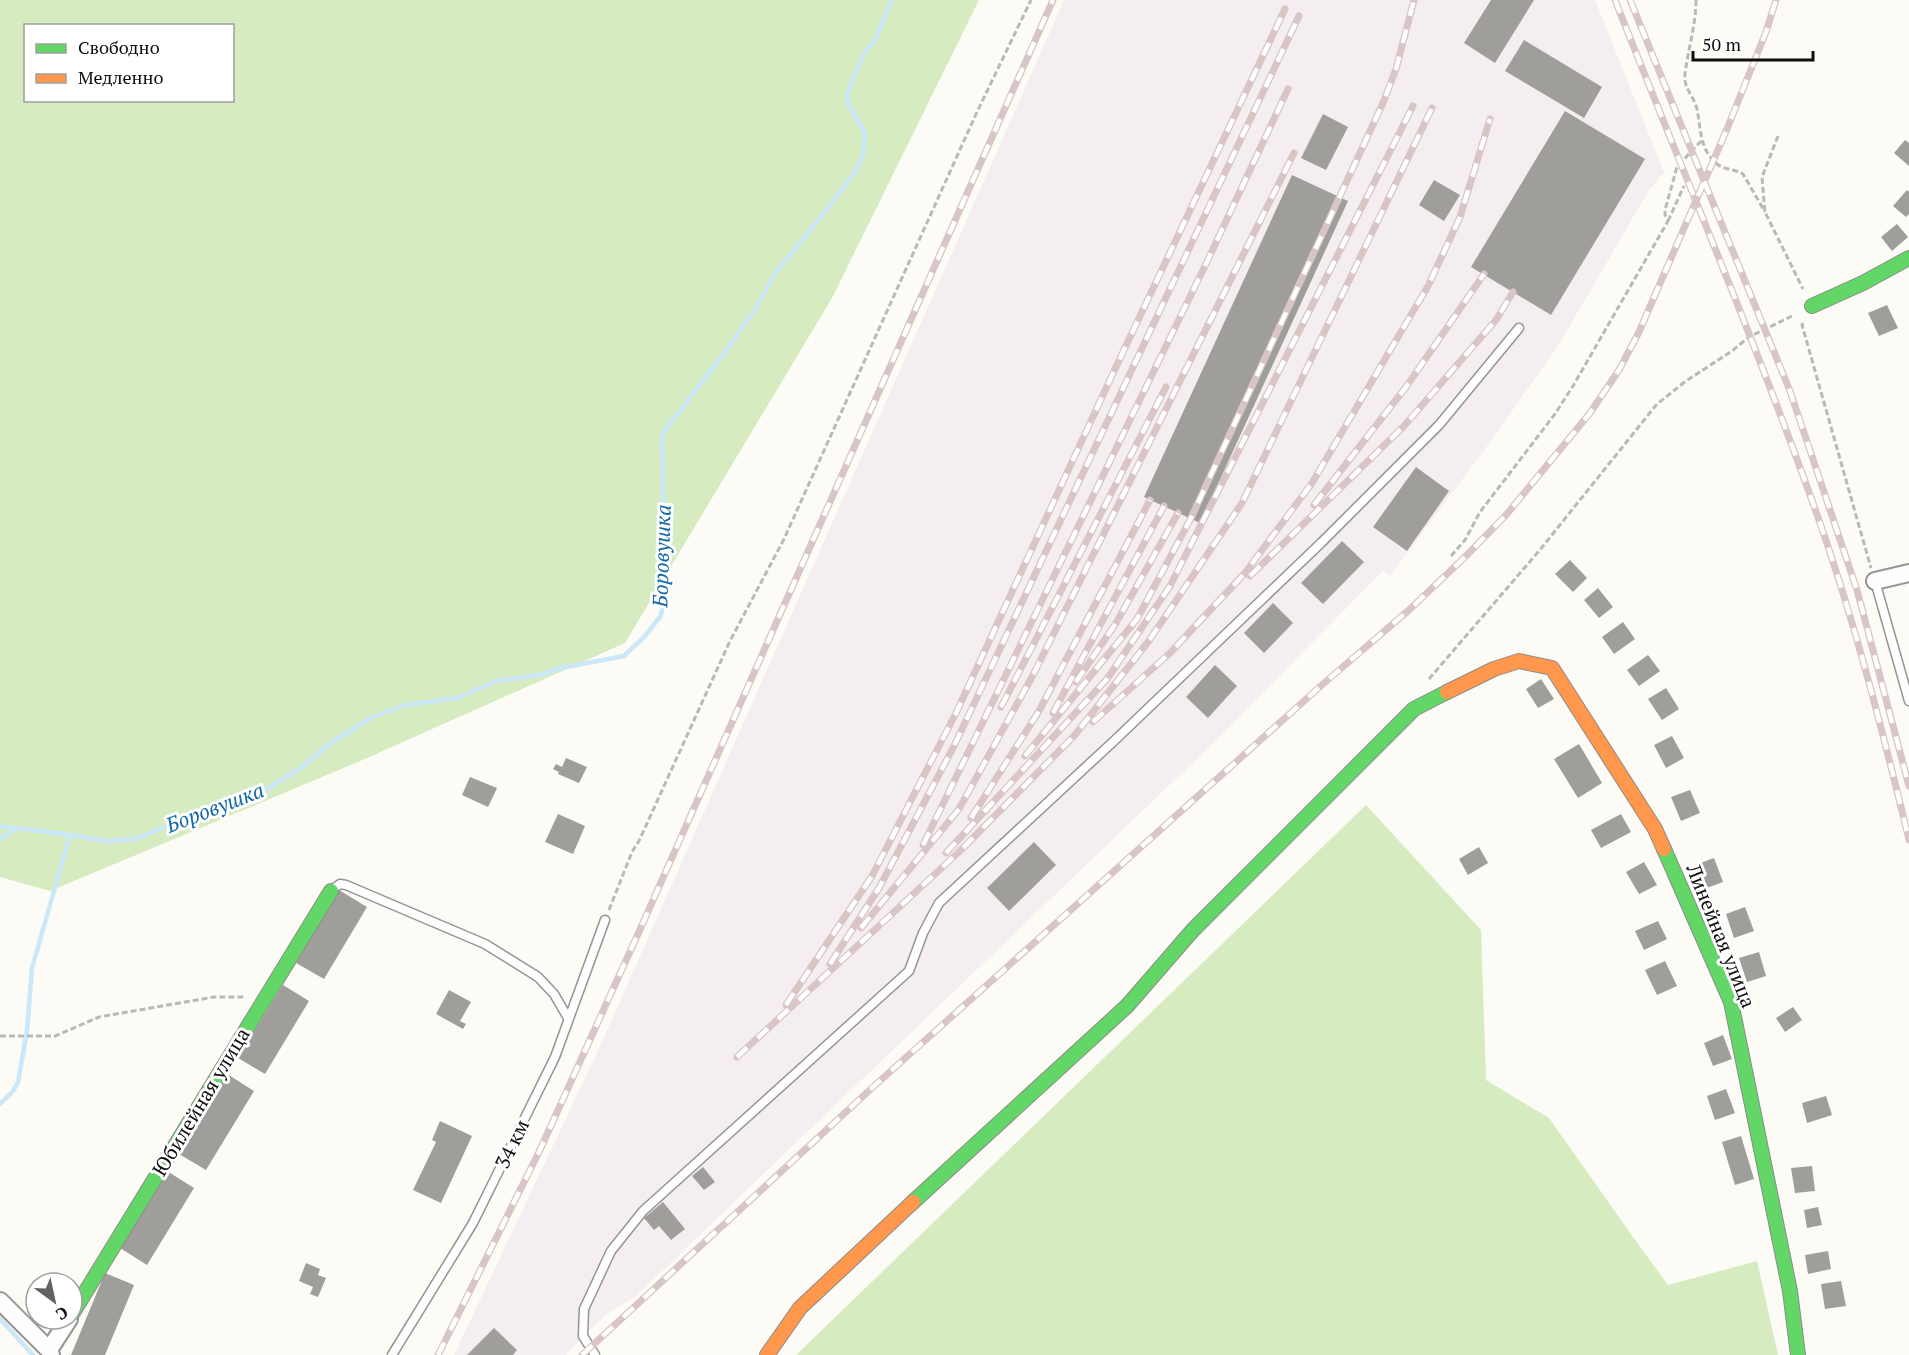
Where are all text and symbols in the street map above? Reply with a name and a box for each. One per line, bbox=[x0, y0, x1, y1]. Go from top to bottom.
legend bbox=[24, 24, 234, 102]
scale bar bbox=[1693, 24, 1813, 62]
text: 50 m bbox=[1702, 32, 1742, 56]
text: Свободно bbox=[78, 35, 160, 59]
text: Медленно bbox=[78, 65, 164, 89]
water label: Боровушка bbox=[645, 504, 677, 609]
water label: Боровушка bbox=[161, 776, 268, 839]
street label: Линейная улица bbox=[1680, 859, 1763, 1012]
street label: Юбилейная улица bbox=[146, 1023, 256, 1181]
street label: 34 км bbox=[488, 1114, 535, 1173]
north arrow bbox=[24, 1271, 84, 1331]
text: С bbox=[52, 1302, 73, 1326]

